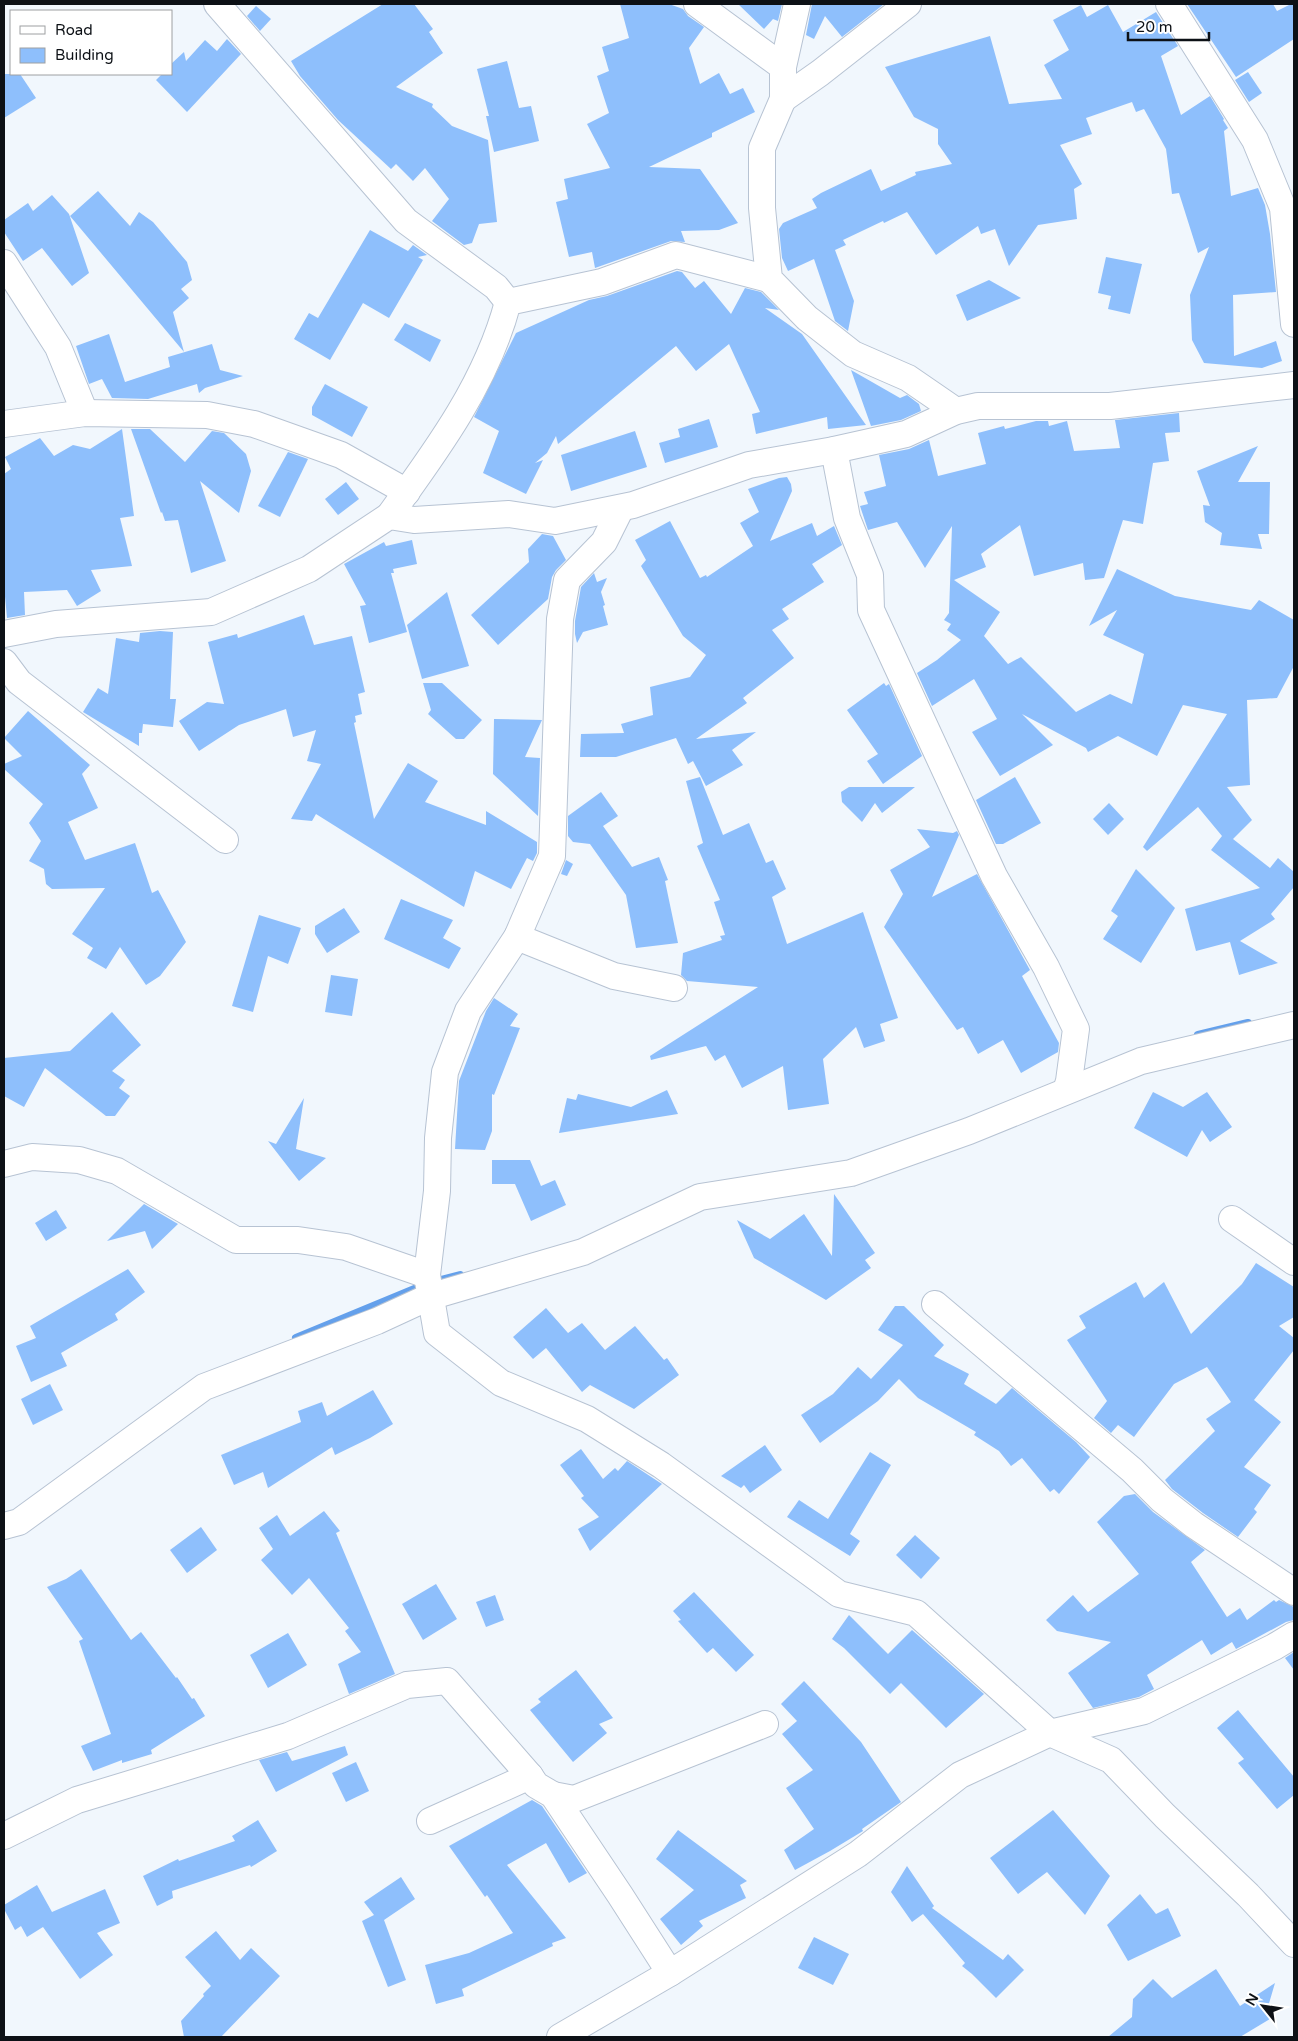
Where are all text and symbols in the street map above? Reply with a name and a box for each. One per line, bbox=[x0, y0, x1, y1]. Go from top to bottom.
legend bbox=[10, 10, 172, 75]
scale bar bbox=[1128, 10, 1209, 42]
text: 20 m bbox=[1136, 18, 1173, 36]
text: Road bbox=[55, 21, 93, 39]
text: Building bbox=[55, 46, 114, 64]
north arrow bbox=[1238, 1981, 1288, 2031]
text: N bbox=[1242, 1991, 1262, 2009]

